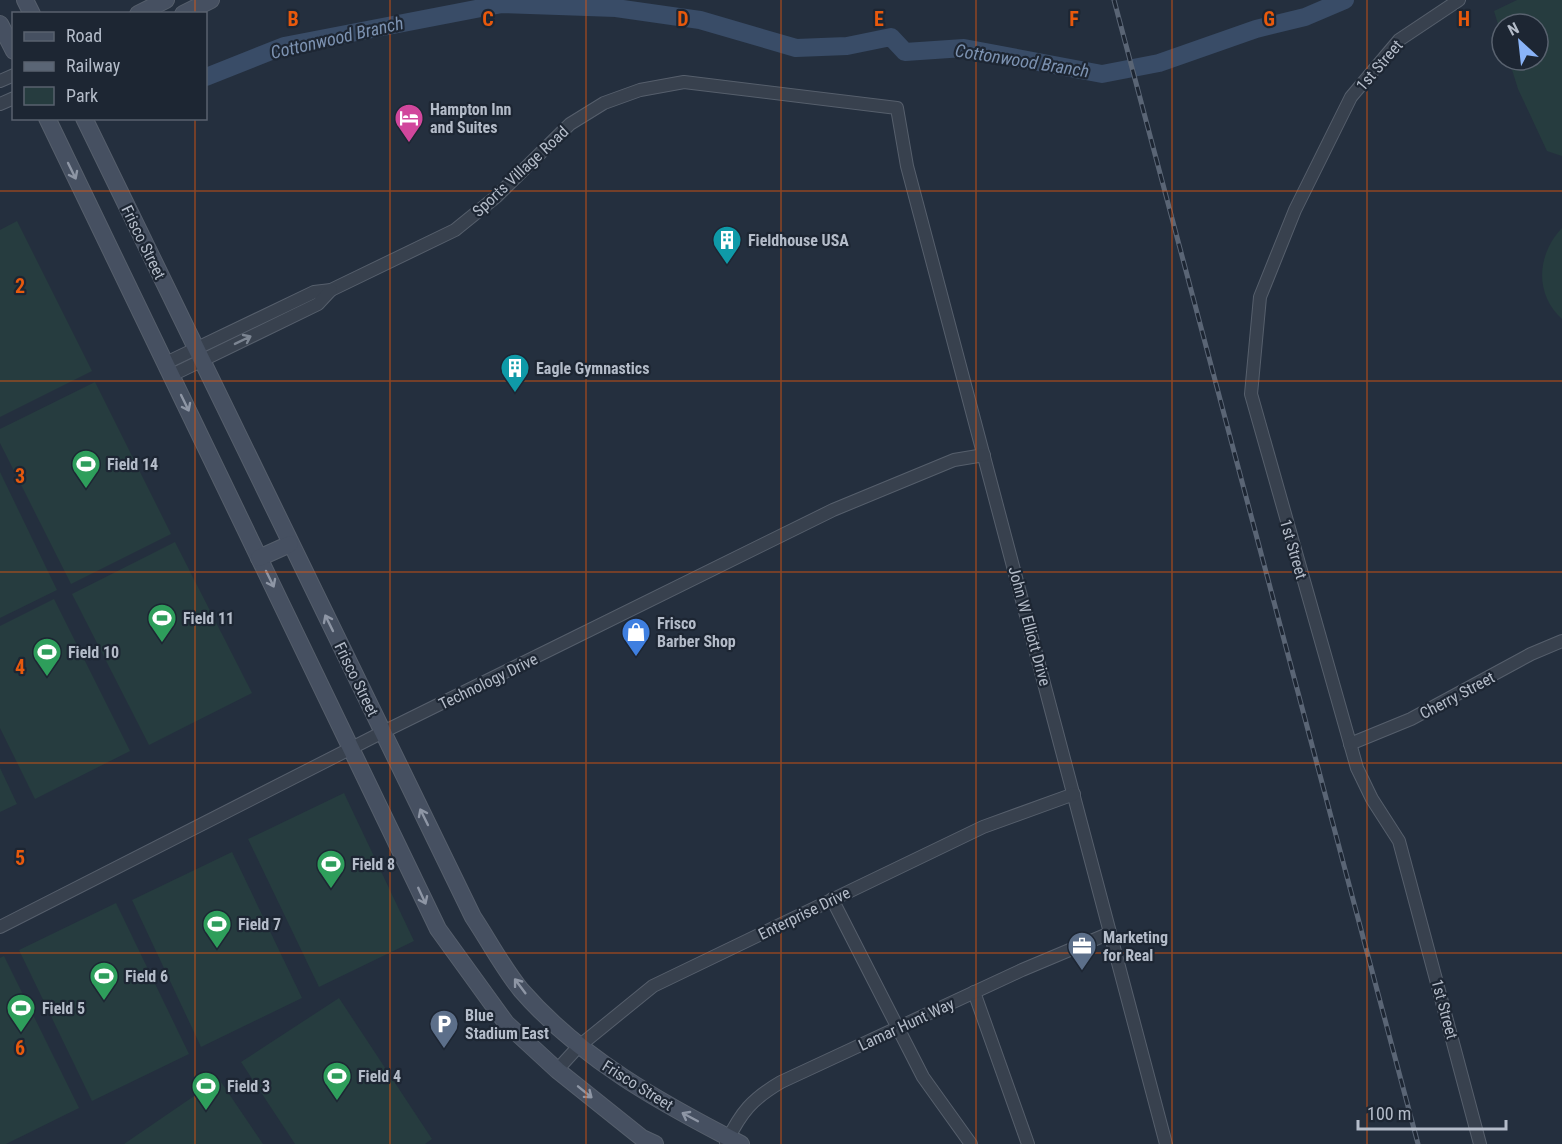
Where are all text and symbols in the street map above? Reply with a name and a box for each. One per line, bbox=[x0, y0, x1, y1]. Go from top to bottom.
text: C bbox=[482, 7, 494, 31]
text: D bbox=[677, 7, 689, 31]
text: E bbox=[874, 7, 884, 31]
text: F bbox=[1069, 7, 1079, 31]
text: G bbox=[1263, 7, 1275, 31]
text: H bbox=[1458, 7, 1470, 31]
legend bbox=[12, 12, 207, 120]
water label: Cottonwood Branch bbox=[269, 12, 405, 64]
north arrow bbox=[1490, 12, 1550, 72]
text: N bbox=[1505, 18, 1522, 40]
text: Road bbox=[66, 25, 102, 46]
street label: 1st Street bbox=[1352, 36, 1407, 95]
water label: Cottonwood Branch bbox=[954, 40, 1091, 81]
text: Railway bbox=[66, 55, 121, 76]
text: Park bbox=[66, 85, 98, 106]
place label: Hampton Inn and Suites bbox=[430, 100, 512, 137]
hotel icon: Hampton Inn and Suites bbox=[393, 102, 425, 144]
street label: Sports Village Road bbox=[469, 122, 572, 221]
one-way arrow bbox=[67, 162, 79, 180]
street label: Frisco Street bbox=[117, 202, 170, 283]
building icon: Fieldhouse USA bbox=[711, 224, 743, 266]
place label: Fieldhouse USA bbox=[748, 231, 849, 250]
text: 2 bbox=[15, 274, 25, 298]
one-way arrow bbox=[234, 334, 252, 346]
building icon: Eagle Gymnastics bbox=[499, 352, 531, 394]
place label: Eagle Gymnastics bbox=[536, 359, 649, 378]
one-way arrow bbox=[180, 394, 192, 412]
sports icon: Field 14 bbox=[70, 448, 102, 490]
place label: Field 14 bbox=[107, 455, 158, 474]
text: 3 bbox=[15, 464, 25, 488]
street label: 1st Street bbox=[1276, 517, 1311, 581]
street label: John W Elliott Drive bbox=[1004, 564, 1055, 688]
one-way arrow bbox=[264, 569, 276, 587]
sports icon: Field 11 bbox=[146, 602, 178, 644]
place label: Field 11 bbox=[183, 609, 234, 628]
place label: Frisco Barber Shop bbox=[657, 614, 736, 651]
one-way arrow bbox=[323, 615, 335, 632]
shop icon: Frisco Barber Shop bbox=[620, 616, 652, 658]
sports icon: Field 10 bbox=[31, 636, 63, 678]
street label: Frisco Street bbox=[330, 639, 383, 720]
place label: Field 10 bbox=[68, 643, 119, 662]
street label: Technology Drive bbox=[436, 649, 541, 714]
text: 4 bbox=[15, 655, 25, 679]
street label: Cherry Street bbox=[1417, 668, 1498, 723]
one-way arrow bbox=[418, 808, 430, 826]
text: 5 bbox=[15, 846, 25, 870]
sports icon: Field 8 bbox=[315, 848, 347, 890]
place label: Field 8 bbox=[352, 855, 395, 874]
street label: Enterprise Drive bbox=[755, 883, 853, 944]
one-way arrow bbox=[417, 886, 429, 904]
sports icon: Field 7 bbox=[201, 908, 233, 950]
place label: Field 7 bbox=[238, 915, 281, 934]
place label: Marketing for Real bbox=[1103, 928, 1168, 965]
office icon: Marketing for Real bbox=[1066, 930, 1098, 972]
sports icon: Field 6 bbox=[88, 960, 120, 1002]
place label: Field 6 bbox=[125, 967, 168, 986]
street label: 1st Street bbox=[1427, 977, 1462, 1041]
one-way arrow bbox=[513, 979, 526, 995]
sports icon: Field 5 bbox=[5, 992, 37, 1034]
street label: Lamar Hunt Way bbox=[855, 994, 957, 1055]
place label: Field 5 bbox=[42, 999, 85, 1018]
place label: Blue Stadium East bbox=[465, 1006, 549, 1043]
parking icon: Blue Stadium East bbox=[428, 1008, 460, 1050]
text: 6 bbox=[15, 1036, 25, 1060]
street label: Frisco Street bbox=[599, 1056, 677, 1115]
sports icon: Field 4 bbox=[321, 1060, 353, 1102]
place label: Field 4 bbox=[358, 1067, 401, 1086]
sports icon: Field 3 bbox=[190, 1070, 222, 1112]
place label: Field 3 bbox=[227, 1077, 270, 1096]
one-way arrow bbox=[577, 1086, 593, 1099]
scale bar bbox=[1358, 1093, 1506, 1131]
text: 100 m bbox=[1367, 1103, 1411, 1124]
one-way arrow bbox=[681, 1111, 699, 1122]

